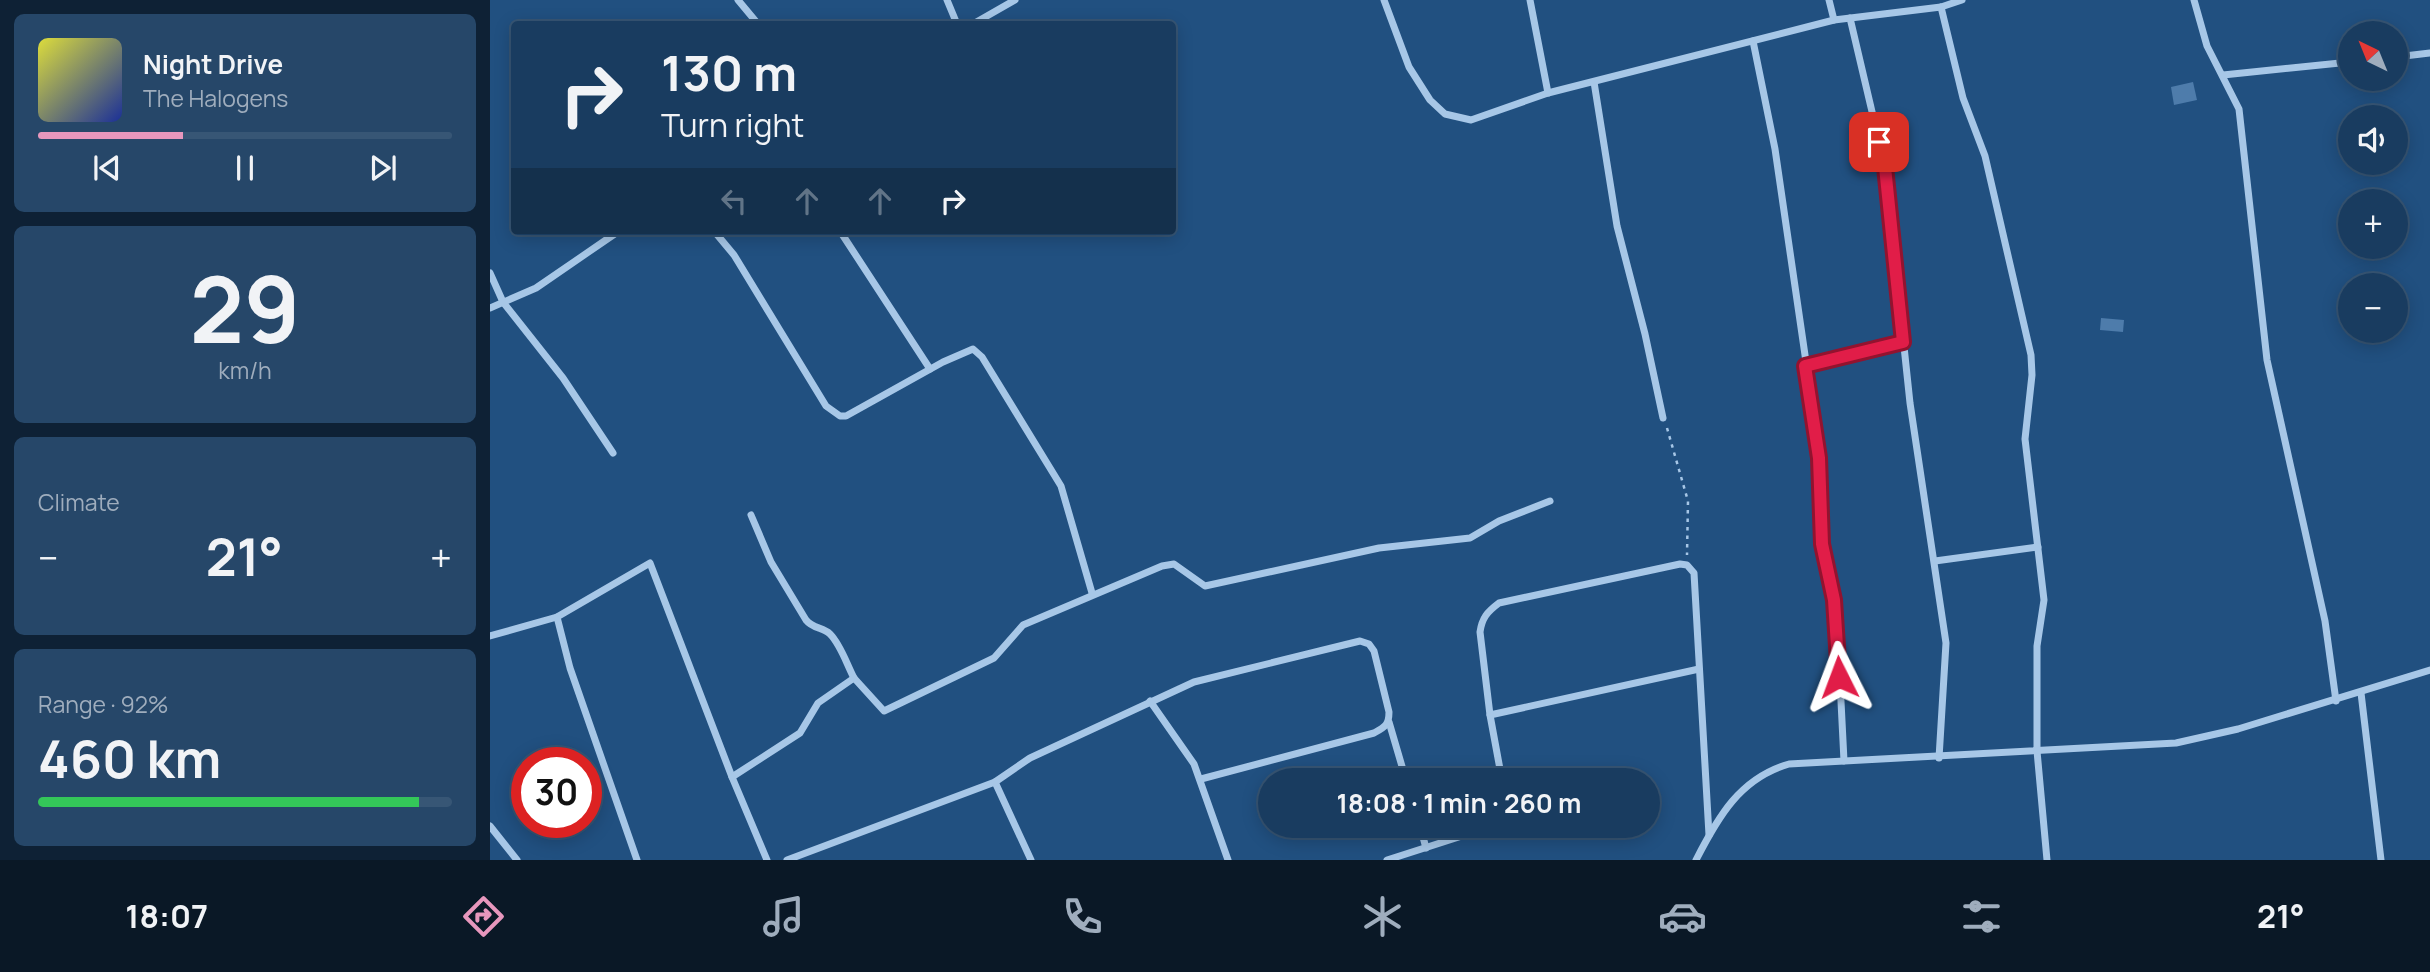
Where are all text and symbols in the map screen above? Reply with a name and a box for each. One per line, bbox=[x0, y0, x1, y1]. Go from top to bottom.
north arrow bbox=[2338, 21, 2408, 91]
map controls bbox=[2338, 21, 2408, 343]
text: 130 m bbox=[661, 39, 797, 106]
text: Night Drive bbox=[143, 46, 283, 82]
icon: right bbox=[546, 49, 637, 140]
text: The Halogens bbox=[143, 82, 288, 114]
text: Turn right bbox=[661, 103, 804, 147]
button: sound bbox=[2338, 105, 2408, 175]
pin bbox=[1849, 112, 1909, 172]
icon: arrive bbox=[1860, 123, 1898, 161]
icon: previous bbox=[88, 149, 126, 187]
icon: pause bbox=[226, 149, 264, 187]
icon: next bbox=[364, 149, 402, 187]
icon: left bbox=[715, 182, 753, 220]
icon: ahead bbox=[788, 182, 826, 220]
icon: ahead bbox=[861, 182, 899, 220]
icon: right bbox=[934, 182, 972, 220]
button: + bbox=[2338, 189, 2408, 259]
text: 29 bbox=[190, 246, 300, 370]
button: − bbox=[2338, 273, 2408, 343]
text: km/h bbox=[218, 354, 272, 386]
text: Climate bbox=[38, 486, 120, 518]
text: 21° bbox=[206, 521, 283, 592]
text: − bbox=[38, 531, 59, 583]
text: + bbox=[430, 531, 452, 583]
position arrow bbox=[1802, 640, 1876, 714]
text: Range · 92% bbox=[38, 688, 169, 720]
text: 460 km bbox=[38, 723, 221, 794]
speed limit sign: 30 bbox=[511, 747, 602, 838]
text: 18:08 · 1 min · 260 m bbox=[1337, 785, 1581, 821]
icon: directions bbox=[459, 892, 508, 941]
icon: music bbox=[759, 892, 808, 941]
icon: phone bbox=[1058, 892, 1107, 941]
icon: climate bbox=[1358, 892, 1407, 941]
icon: car bbox=[1658, 892, 1707, 941]
icon: filters bbox=[1957, 892, 2006, 941]
text: 18:07 bbox=[125, 894, 208, 938]
text: 21° bbox=[2257, 894, 2305, 938]

